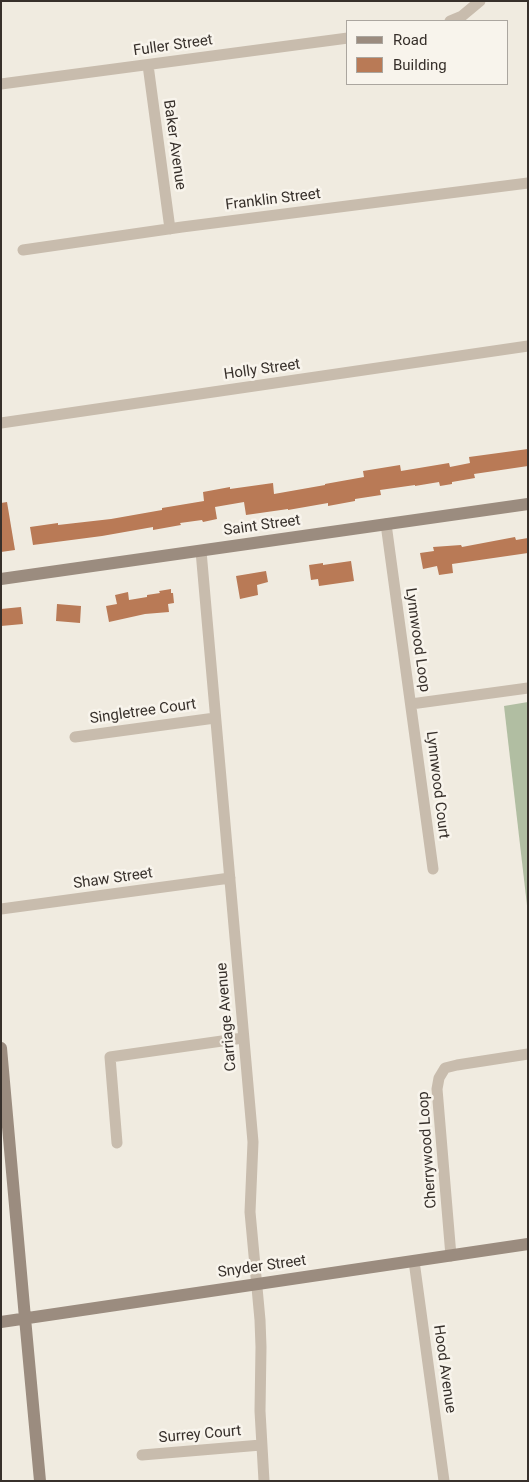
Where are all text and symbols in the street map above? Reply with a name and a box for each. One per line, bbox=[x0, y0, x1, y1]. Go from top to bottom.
legend bbox=[346, 20, 509, 85]
text: Road bbox=[393, 31, 427, 49]
street label: Fuller Street bbox=[132, 32, 214, 60]
text: Building bbox=[393, 56, 447, 74]
street label: Baker Avenue bbox=[159, 99, 189, 191]
street label: Franklin Street bbox=[224, 185, 322, 215]
street label: Holly Street bbox=[223, 356, 301, 384]
street label: Saint Street bbox=[223, 512, 301, 540]
street label: Lynnwood Loop bbox=[401, 587, 433, 693]
street label: Singletree Court bbox=[89, 696, 197, 728]
street label: Lynnwood Court bbox=[421, 730, 453, 840]
street label: Shaw Street bbox=[72, 865, 154, 893]
street label: Carriage Avenue bbox=[213, 962, 241, 1072]
street label: Cherrywood Loop bbox=[415, 1091, 441, 1209]
street label: Snyder Street bbox=[217, 1252, 307, 1282]
street label: Hood Avenue bbox=[429, 1324, 459, 1414]
street label: Surrey Court bbox=[158, 1422, 242, 1448]

